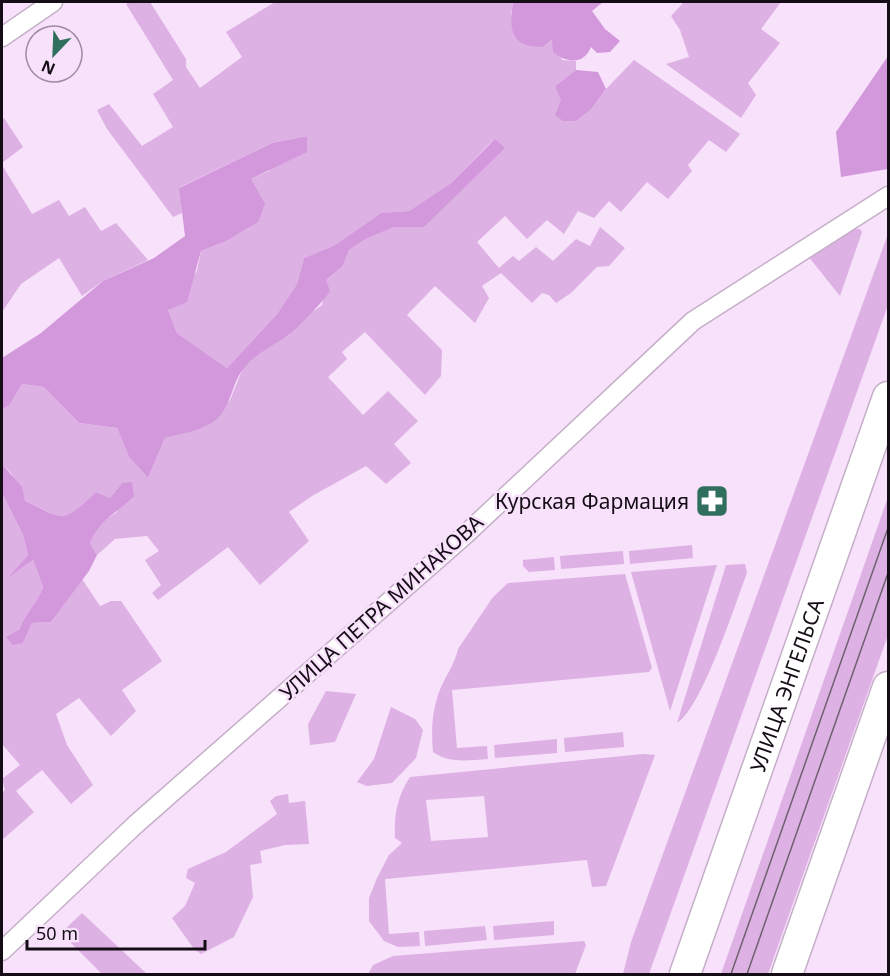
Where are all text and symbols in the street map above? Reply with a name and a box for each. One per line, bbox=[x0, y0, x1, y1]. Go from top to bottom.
north arrow bbox=[24, 24, 84, 84]
text: N bbox=[38, 55, 58, 80]
pharmacy icon: Курская Фармация bbox=[694, 483, 730, 519]
place label: Курская Фармация bbox=[495, 487, 689, 515]
street label: УЛИЦА ПЕТРА МИНАКОВА bbox=[273, 508, 489, 706]
street label: УЛИЦА ЭНГЕЛЬСА bbox=[743, 594, 830, 776]
scale bar bbox=[27, 913, 206, 951]
text: 50 m bbox=[36, 921, 78, 945]

